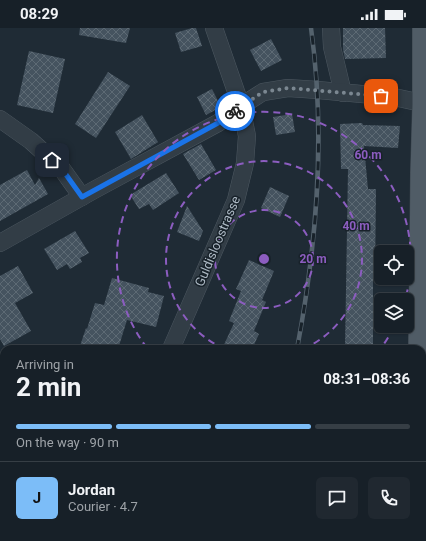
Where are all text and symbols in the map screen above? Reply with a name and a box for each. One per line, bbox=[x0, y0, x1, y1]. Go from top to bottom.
text: 08:29 bbox=[20, 5, 59, 23]
pin bbox=[364, 79, 398, 113]
icon: bag bbox=[370, 85, 392, 107]
courier bbox=[215, 91, 255, 131]
icon: bike bbox=[224, 100, 246, 122]
pin bbox=[35, 143, 69, 177]
text: 60 m bbox=[354, 148, 382, 162]
icon: home bbox=[41, 149, 63, 171]
street label: Guldisloostrasse bbox=[192, 194, 243, 289]
text: 40 m bbox=[342, 219, 370, 233]
map controls bbox=[374, 245, 414, 333]
button: locate bbox=[374, 245, 414, 285]
centre of rings bbox=[257, 252, 271, 266]
text: 20 m bbox=[299, 252, 327, 266]
button: layers bbox=[374, 293, 414, 333]
text: Arriving in bbox=[16, 357, 74, 372]
text: 08:31–08:36 bbox=[323, 370, 410, 388]
text: 2 min bbox=[16, 372, 81, 402]
text: On the way · 90 m bbox=[16, 435, 119, 450]
button: chat bbox=[316, 477, 358, 519]
button: phone bbox=[368, 477, 410, 519]
text: Jordan bbox=[68, 481, 115, 499]
text: J bbox=[33, 489, 41, 507]
text: Courier · 4.7 bbox=[68, 499, 138, 514]

